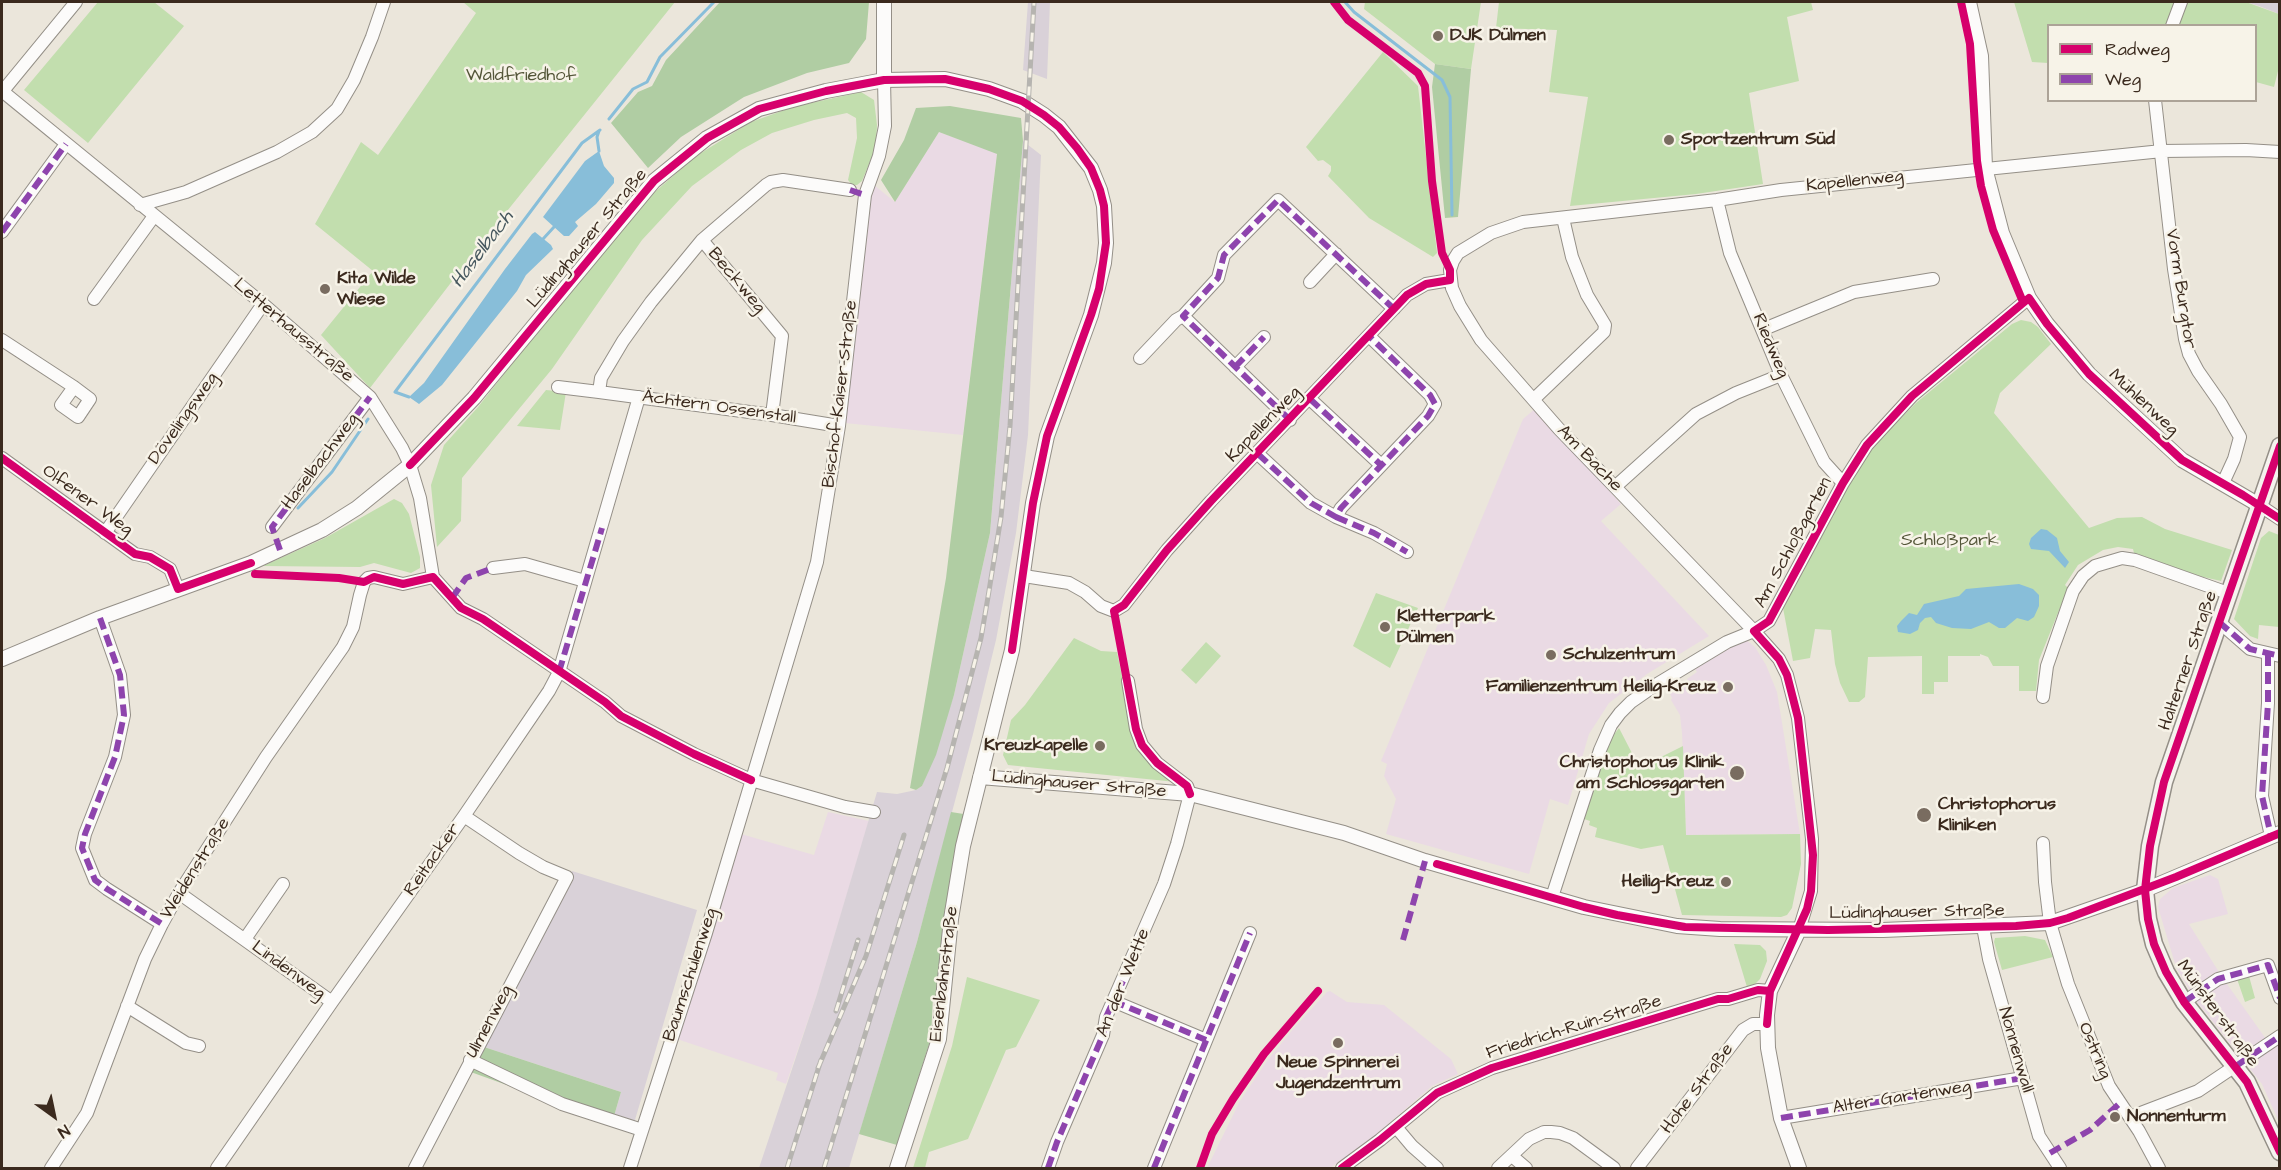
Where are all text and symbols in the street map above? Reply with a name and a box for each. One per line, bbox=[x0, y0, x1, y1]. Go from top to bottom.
legend bbox=[2047, 24, 2257, 102]
place label: DJK Dülmen bbox=[1450, 25, 1546, 47]
marker: DJK Dülmen bbox=[1431, 29, 1445, 43]
text: Radweg bbox=[2105, 37, 2170, 62]
park label: Waldfriedhof bbox=[466, 65, 576, 87]
text: Weg bbox=[2105, 67, 2141, 92]
place label: Sportzentrum Süd bbox=[1681, 129, 1835, 151]
marker: Sportzentrum Süd bbox=[1662, 133, 1676, 147]
street label: Lüdinghauser Straße bbox=[523, 165, 653, 313]
street label: Kapellenweg bbox=[1805, 166, 1905, 198]
water label: Haselbach bbox=[446, 207, 520, 293]
street label: Vorm Burgtor bbox=[2160, 228, 2200, 350]
street label: Beckweg bbox=[702, 244, 770, 318]
place label: Kita Wilde Wiese bbox=[337, 268, 416, 310]
street label: Letterhausstraße bbox=[228, 274, 358, 388]
marker: Kita Wilde Wiese bbox=[318, 282, 332, 296]
street label: Bischof-Kaiser-Straße bbox=[819, 299, 863, 489]
street label: Riedweg bbox=[1747, 310, 1793, 382]
street label: Mühlenweg bbox=[2103, 365, 2183, 441]
street label: Dövelingsweg bbox=[144, 369, 224, 469]
street label: Kapellenweg bbox=[1222, 382, 1306, 468]
street label: Ächtern Ossenstall bbox=[641, 387, 797, 429]
street label: Haselbachweg bbox=[278, 410, 364, 514]
street label: Am Bache bbox=[1552, 421, 1626, 497]
street label: Olfener Weg bbox=[37, 461, 137, 541]
street label: Am Schloßgarten bbox=[1750, 474, 1838, 612]
park label: Schloßpark bbox=[1901, 530, 1999, 552]
street label: Halterner Straße bbox=[2155, 588, 2223, 734]
place label: Kletterpark Dülmen bbox=[1397, 606, 1495, 648]
marker: Kletterpark Dülmen bbox=[1378, 620, 1392, 634]
place label: Schulzentrum bbox=[1563, 644, 1675, 666]
marker: Schulzentrum bbox=[1544, 648, 1558, 662]
place label: Familienzentrum Heilig-Kreuz bbox=[1486, 676, 1716, 698]
marker: Familienzentrum Heilig-Kreuz bbox=[1721, 680, 1735, 694]
place label: Kreuzkapelle bbox=[984, 735, 1088, 757]
marker: Kreuzkapelle bbox=[1093, 739, 1107, 753]
place label: Christophorus Klinik am Schlossgarten bbox=[1560, 752, 1724, 795]
marker: Christophorus Klinik am Schlossgarten bbox=[1728, 764, 1746, 782]
street label: Lüdinghauser Straße bbox=[991, 767, 1167, 803]
place label: Christophorus Kliniken bbox=[1938, 794, 2056, 836]
marker: Christophorus Kliniken bbox=[1915, 806, 1933, 824]
street label: Weidenstraße bbox=[156, 814, 236, 924]
street label: Reitacker bbox=[400, 819, 466, 901]
place label: Heilig-Kreuz bbox=[1622, 871, 1714, 893]
marker: Heilig-Kreuz bbox=[1719, 875, 1733, 889]
street label: Lüdinghauser Straße bbox=[1829, 901, 2005, 925]
street label: Eisenbahnstraße bbox=[926, 905, 964, 1043]
street label: Baumschulenweg bbox=[659, 906, 723, 1044]
street label: An der Wette bbox=[1092, 926, 1156, 1040]
street label: Lindenweg bbox=[247, 937, 329, 1005]
street label: Münsterstraße bbox=[2171, 956, 2263, 1072]
street label: Ulmenweg bbox=[462, 982, 518, 1062]
street label: Friedrich-Ruin-Straße bbox=[1484, 991, 1664, 1065]
street label: Nonnenwall bbox=[1993, 1005, 2037, 1095]
street label: Ostring bbox=[2072, 1019, 2116, 1083]
marker: Neue Spinnerei Jugendzentrum bbox=[1331, 1036, 1345, 1050]
street label: Hohe Straße bbox=[1657, 1040, 1739, 1138]
place label: Neue Spinnerei Jugendzentrum bbox=[1276, 1052, 1400, 1094]
street label: Alter Gartenweg bbox=[1831, 1076, 1973, 1120]
north arrow bbox=[24, 1086, 84, 1146]
place label: Nonnenturm bbox=[2127, 1106, 2226, 1128]
marker: Nonnenturm bbox=[2108, 1110, 2122, 1124]
text: N bbox=[54, 1119, 74, 1143]

